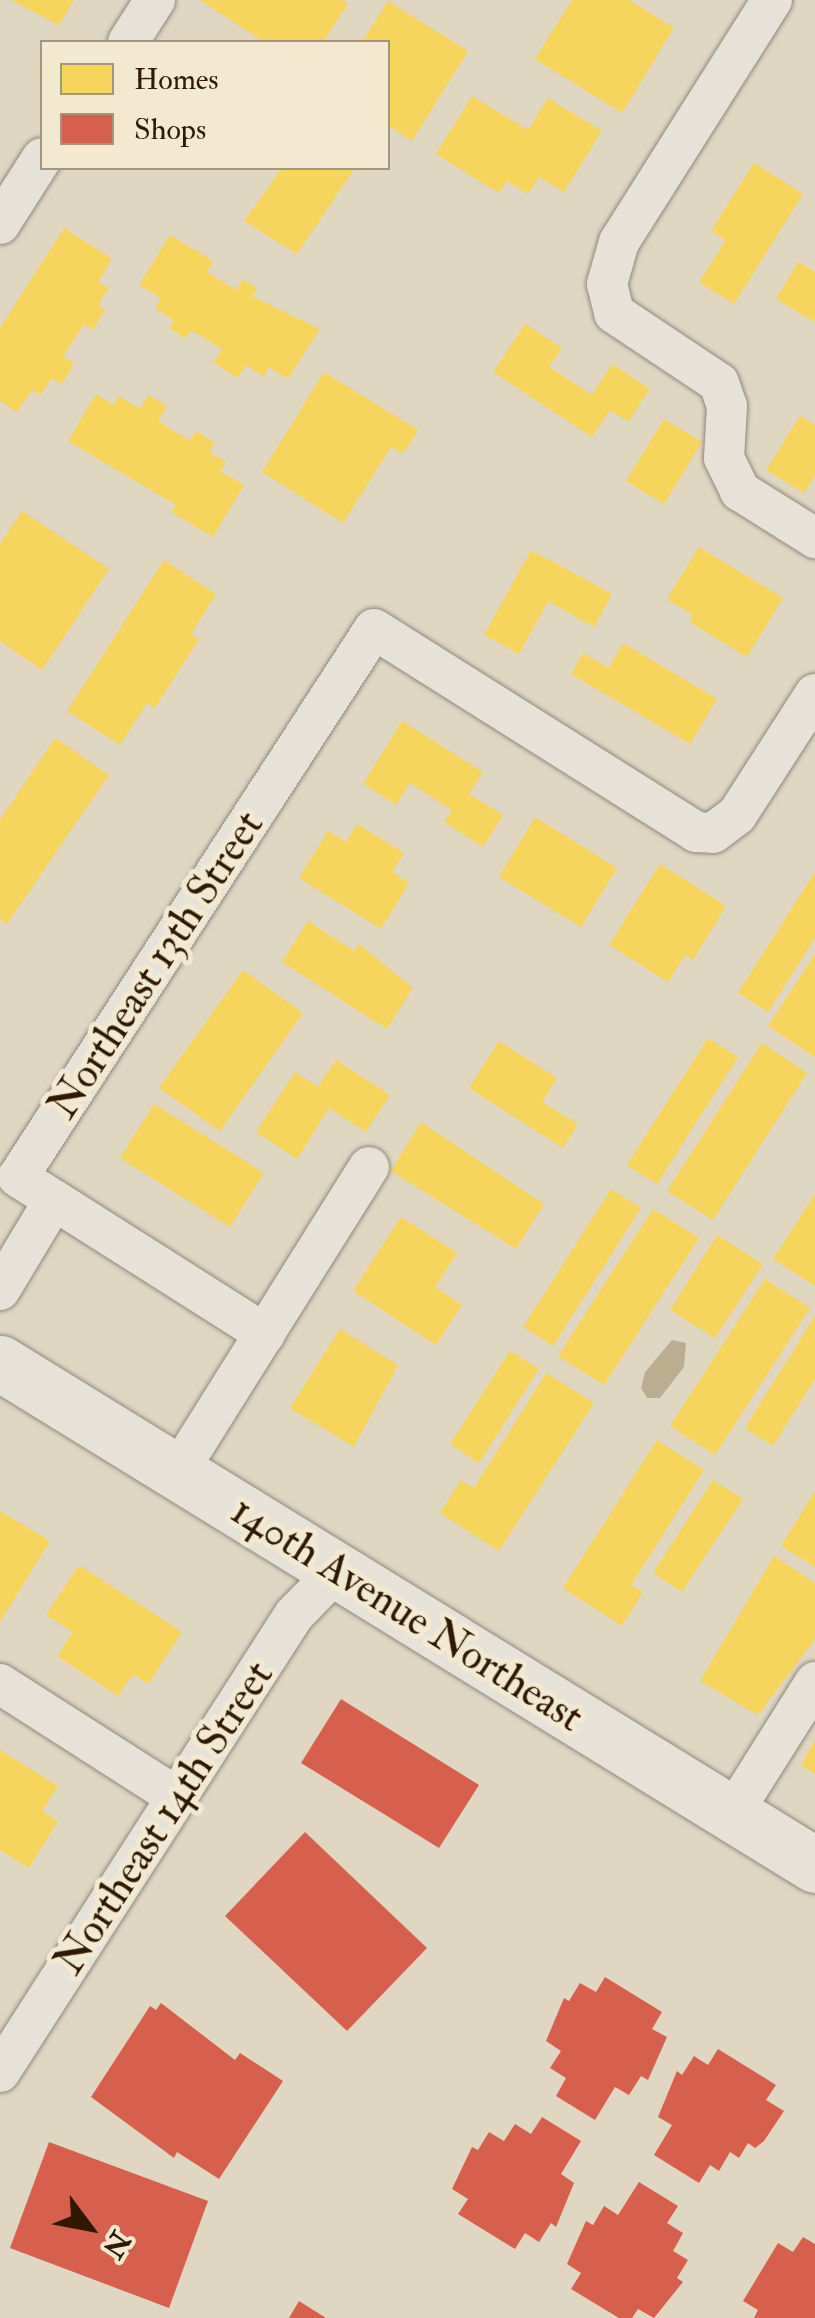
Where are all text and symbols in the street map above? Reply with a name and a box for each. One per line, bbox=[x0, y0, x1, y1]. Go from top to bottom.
legend bbox=[40, 40, 390, 170]
text: Homes bbox=[134, 61, 219, 98]
text: Shops bbox=[134, 111, 206, 148]
street label: Northeast 13th Street bbox=[38, 802, 274, 1128]
street label: 140th Avenue Northeast bbox=[222, 1485, 592, 1743]
street label: Northeast 14th Street bbox=[44, 1652, 284, 1984]
north arrow bbox=[40, 2178, 140, 2278]
text: N bbox=[94, 2224, 137, 2264]

